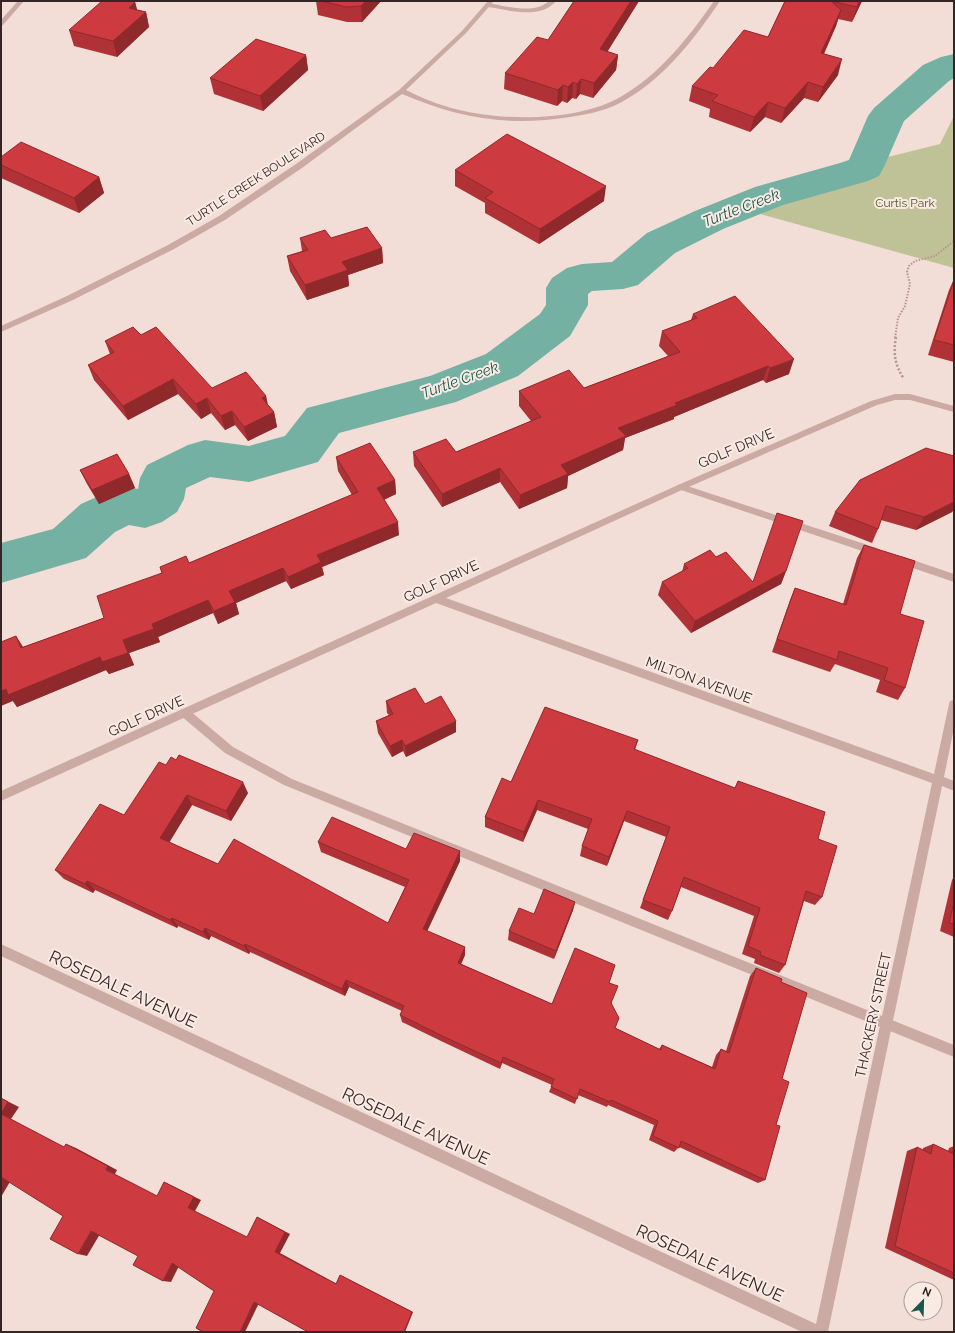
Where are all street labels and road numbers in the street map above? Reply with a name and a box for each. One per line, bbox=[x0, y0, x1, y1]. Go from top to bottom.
street label: TURTLE CREEK BOULEVARD bbox=[184, 129, 328, 229]
street label: GOLF DRIVE bbox=[696, 425, 776, 471]
street label: GOLF DRIVE bbox=[401, 557, 481, 605]
street label: MILTON AVENUE bbox=[644, 653, 754, 707]
street label: GOLF DRIVE bbox=[106, 692, 186, 740]
street label: ROSEDALE AVENUE bbox=[46, 946, 200, 1032]
street label: THACKERY STREET bbox=[852, 950, 894, 1079]
street label: ROSEDALE AVENUE bbox=[339, 1083, 493, 1169]
street label: ROSEDALE AVENUE bbox=[633, 1220, 787, 1306]

